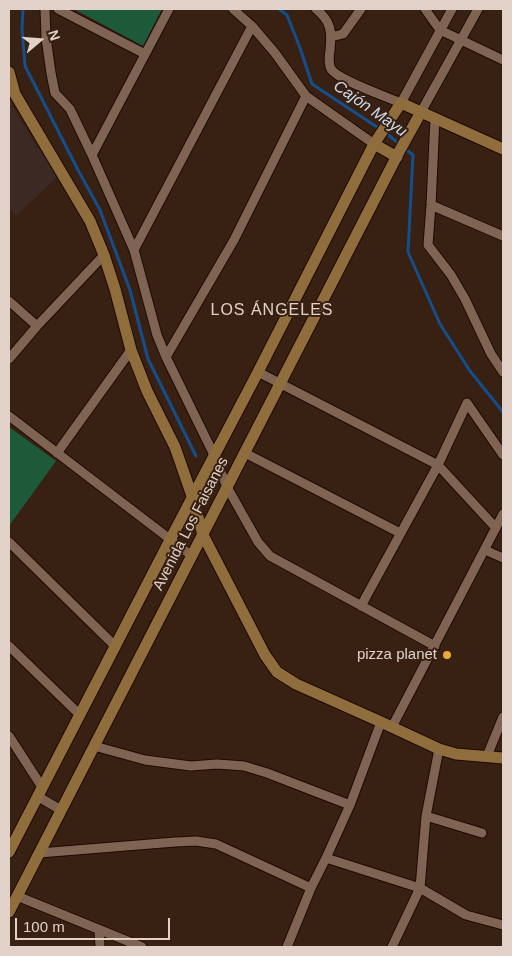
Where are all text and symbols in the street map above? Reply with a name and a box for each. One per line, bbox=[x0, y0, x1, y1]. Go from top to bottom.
north arrow bbox=[15, 15, 65, 65]
text: N bbox=[45, 28, 63, 43]
water label: Cajón Mayu bbox=[330, 77, 410, 141]
district label: LOS ÁNGELES bbox=[209, 301, 335, 321]
street label: Avenida Los Faisanes bbox=[150, 454, 232, 594]
place label: pizza planet bbox=[357, 646, 437, 664]
marker: pizza planet bbox=[441, 649, 453, 661]
scale bar bbox=[18, 908, 172, 940]
text: 100 m bbox=[23, 918, 65, 935]

